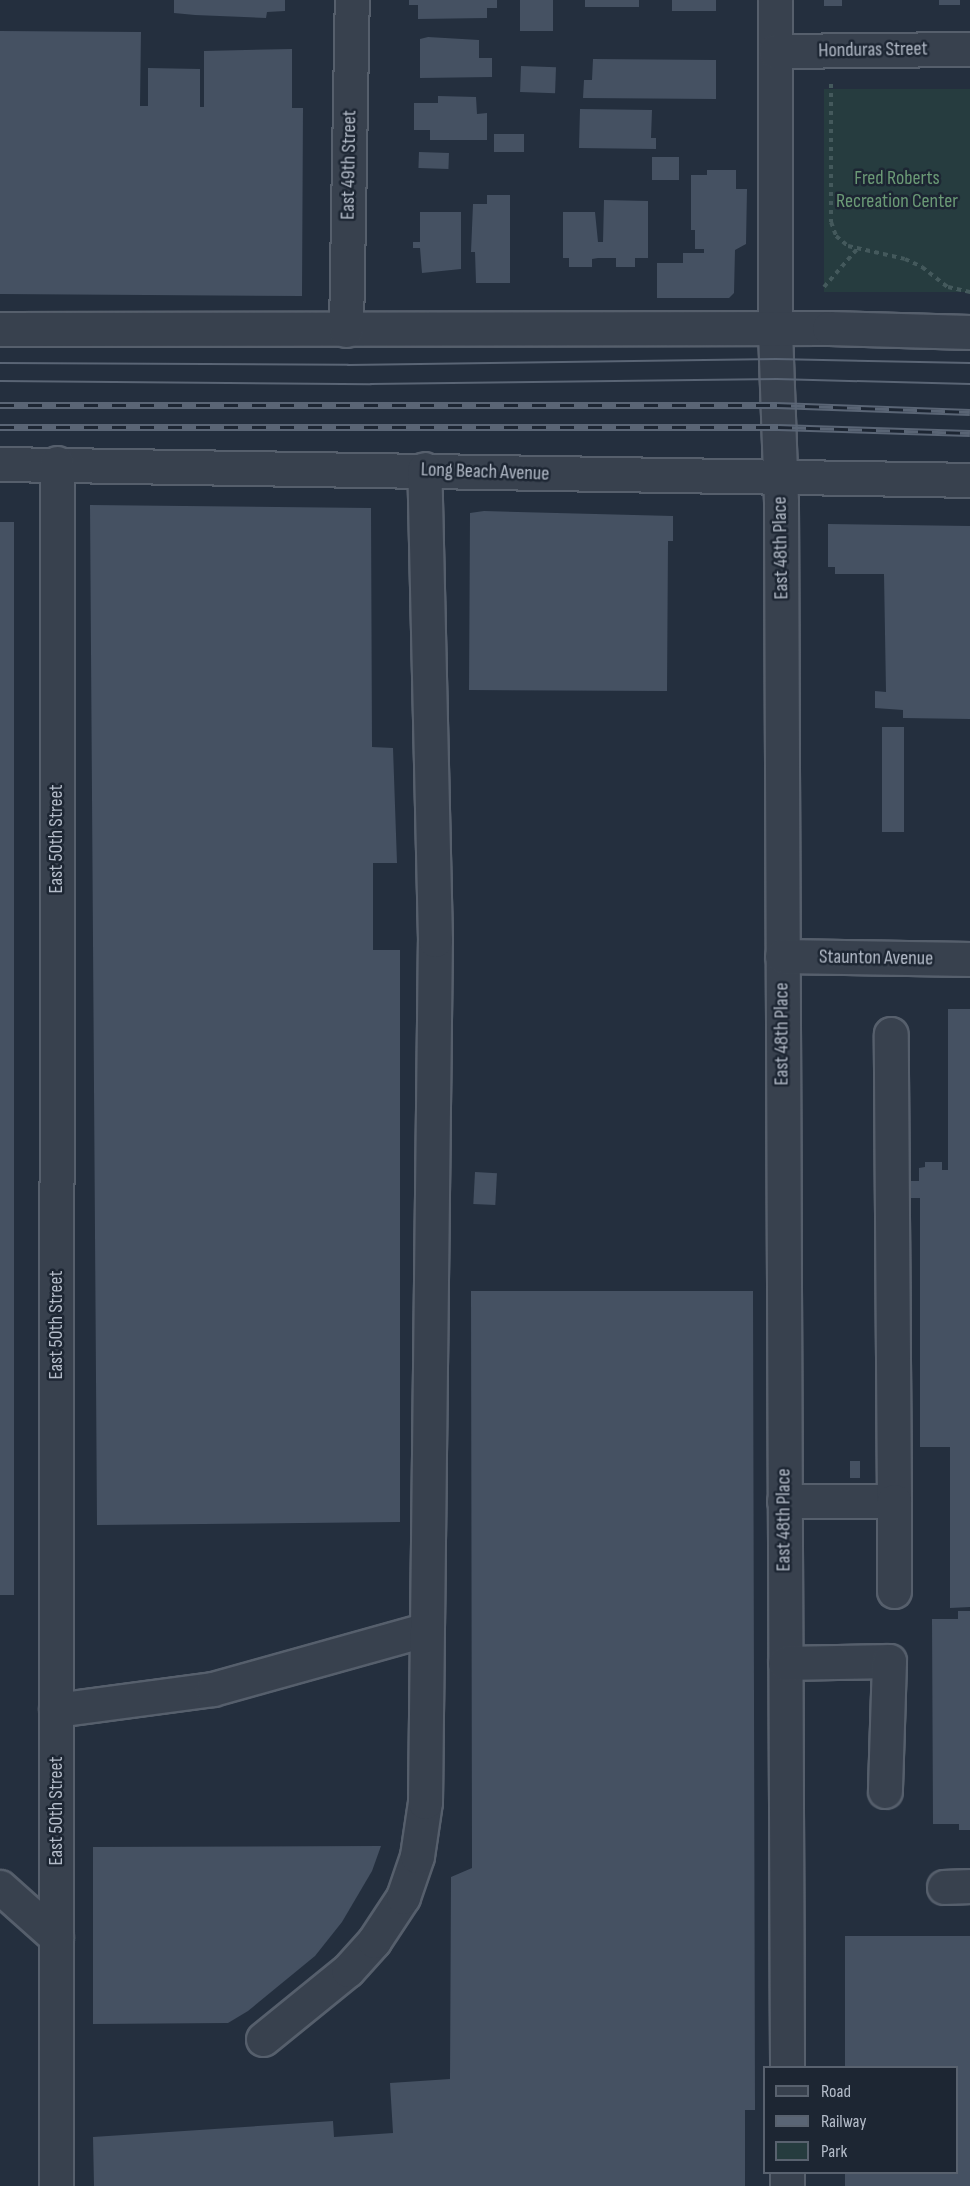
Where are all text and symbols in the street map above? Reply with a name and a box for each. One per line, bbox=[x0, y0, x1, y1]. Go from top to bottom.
street label: Honduras Street bbox=[818, 37, 928, 63]
street label: East 49th Street bbox=[336, 110, 362, 220]
park label: Fred Roberts Recreation Center bbox=[836, 167, 958, 214]
street label: Long Beach Avenue bbox=[420, 458, 550, 486]
street label: East 48th Place bbox=[768, 496, 794, 600]
street label: East 50th Street bbox=[44, 784, 68, 894]
street label: Staunton Avenue bbox=[819, 945, 933, 971]
street label: East 48th Place bbox=[770, 983, 794, 1085]
street label: East 50th Street bbox=[44, 1270, 68, 1380]
street label: East 48th Place bbox=[772, 1469, 796, 1571]
street label: East 50th Street bbox=[44, 1756, 68, 1866]
legend bbox=[763, 2066, 958, 2174]
text: Road bbox=[821, 2081, 851, 2102]
text: Railway bbox=[821, 2111, 866, 2132]
text: Park bbox=[821, 2141, 847, 2162]

